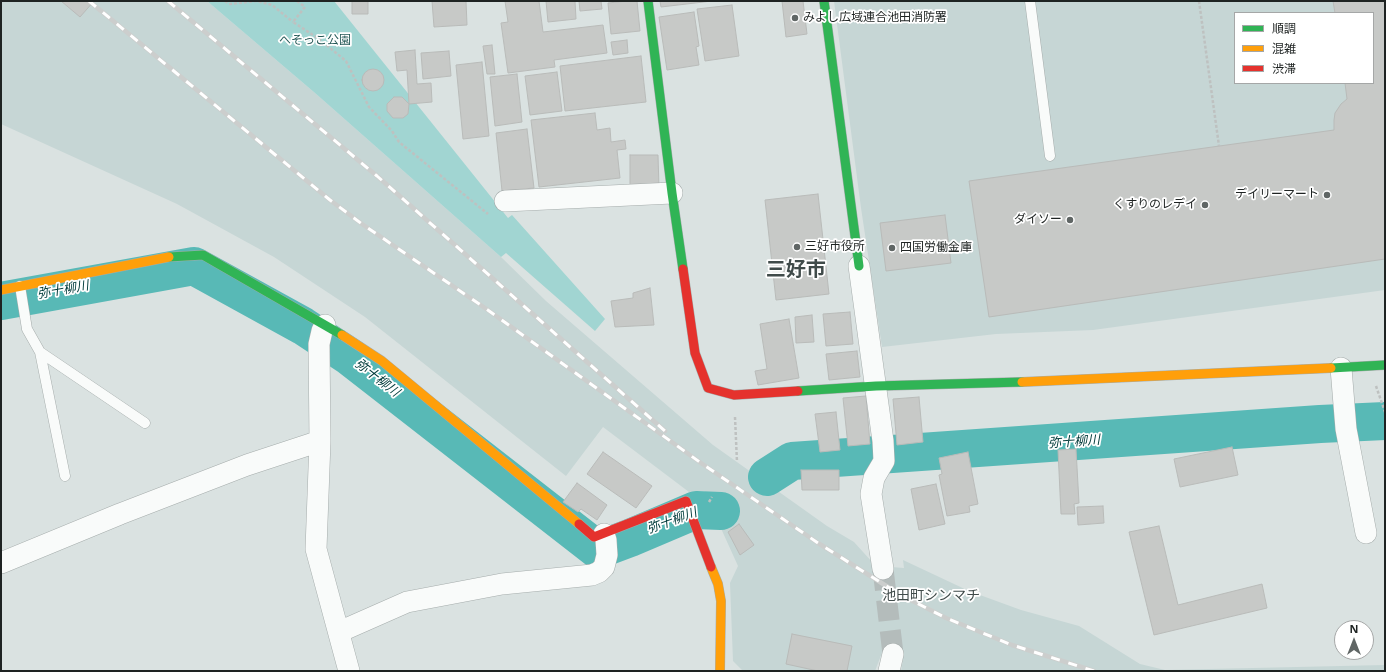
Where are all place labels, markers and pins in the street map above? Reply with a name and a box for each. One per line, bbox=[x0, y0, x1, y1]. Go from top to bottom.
place label: みよし広域連合池田消防署 bbox=[803, 11, 947, 25]
marker: みよし広域連合池田消防署 bbox=[790, 13, 800, 23]
place label: デイリーマート bbox=[1235, 188, 1319, 202]
marker: デイリーマート bbox=[1322, 190, 1332, 200]
place label: くすりのレデイ bbox=[1113, 198, 1197, 212]
marker: くすりのレデイ bbox=[1200, 200, 1210, 210]
place label: ダイソー bbox=[1014, 213, 1062, 227]
marker: ダイソー bbox=[1065, 215, 1075, 225]
place label: 三好市役所 bbox=[805, 240, 865, 254]
place label: 四国労働金庫 bbox=[900, 241, 972, 255]
marker: 三好市役所 bbox=[792, 242, 802, 252]
marker: 四国労働金庫 bbox=[887, 243, 897, 253]

